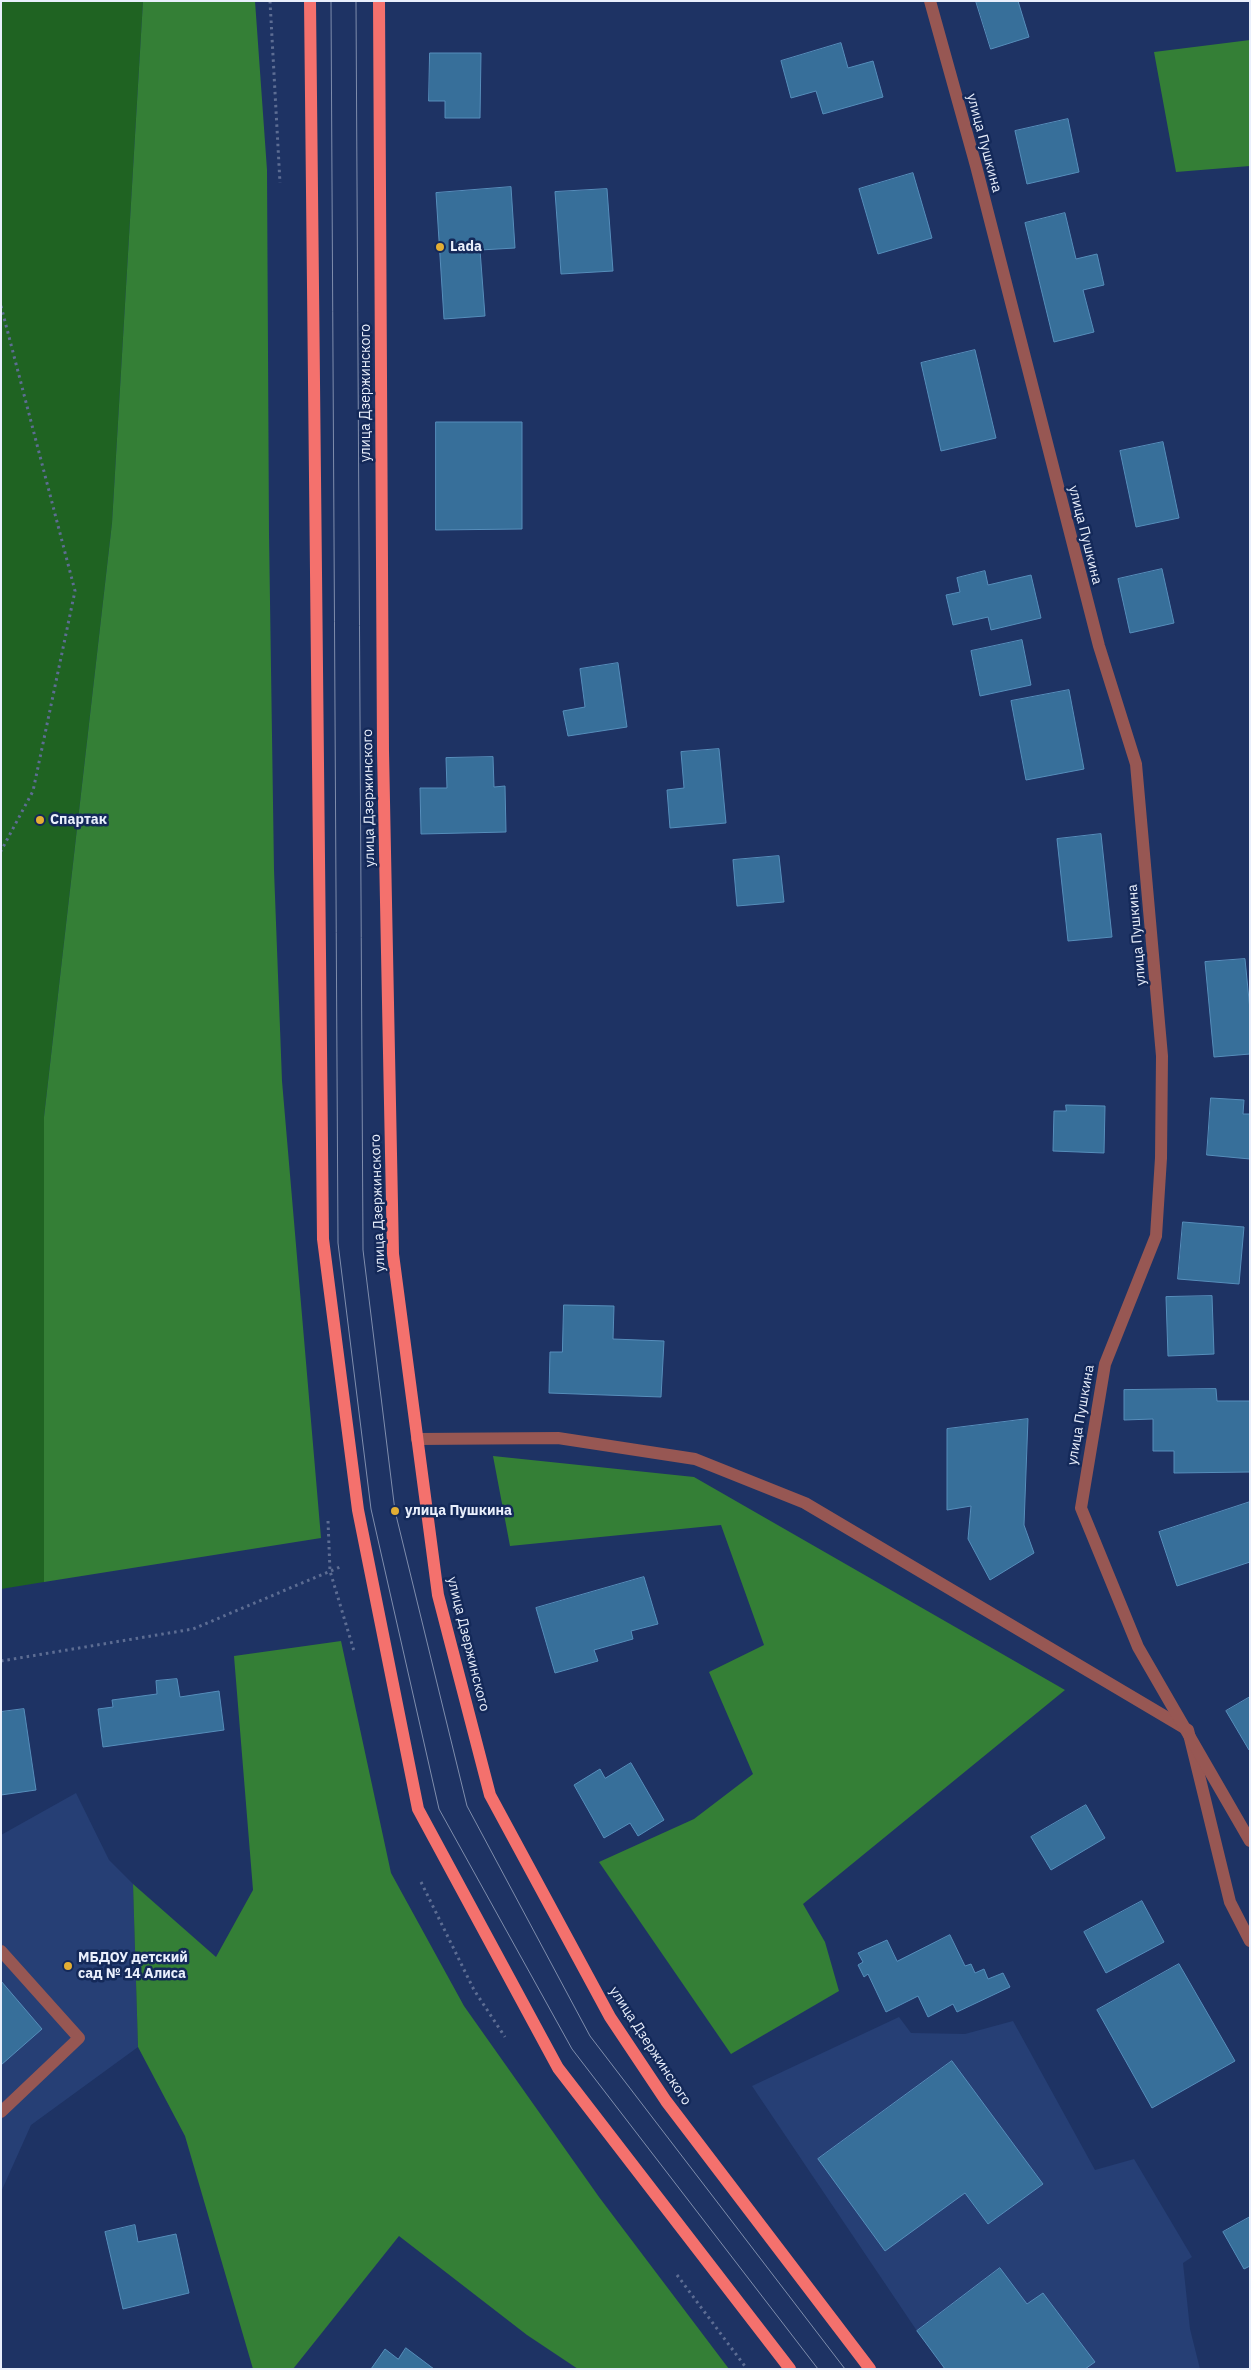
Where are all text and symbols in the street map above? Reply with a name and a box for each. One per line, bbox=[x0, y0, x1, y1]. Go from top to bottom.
street label: улица Пушкина bbox=[963, 92, 1005, 194]
place label: Lada bbox=[450, 239, 482, 255]
marker: Lada bbox=[434, 241, 446, 253]
street label: улица Дзержинского bbox=[358, 324, 374, 462]
street label: улица Пушкина bbox=[1065, 484, 1105, 586]
street label: улица Дзержинского bbox=[359, 729, 379, 867]
place label: Спартак bbox=[50, 812, 107, 828]
marker: Спартак bbox=[34, 814, 46, 826]
street label: улица Пушкина bbox=[1124, 884, 1150, 986]
street label: улица Дзержинского bbox=[367, 1134, 389, 1272]
street label: улица Пушкина bbox=[1064, 1364, 1098, 1466]
place label: улица Пушкина bbox=[405, 1503, 512, 1519]
marker: улица Пушкина bbox=[389, 1505, 401, 1517]
street label: улица Дзержинского bbox=[443, 1575, 493, 1713]
place label: МБДОУ детский сад № 14 Алиса bbox=[78, 1950, 188, 1982]
marker: МБДОУ детский сад № 14 Алиса bbox=[62, 1960, 74, 1972]
street label: улица Дзержинского bbox=[605, 1983, 695, 2109]

